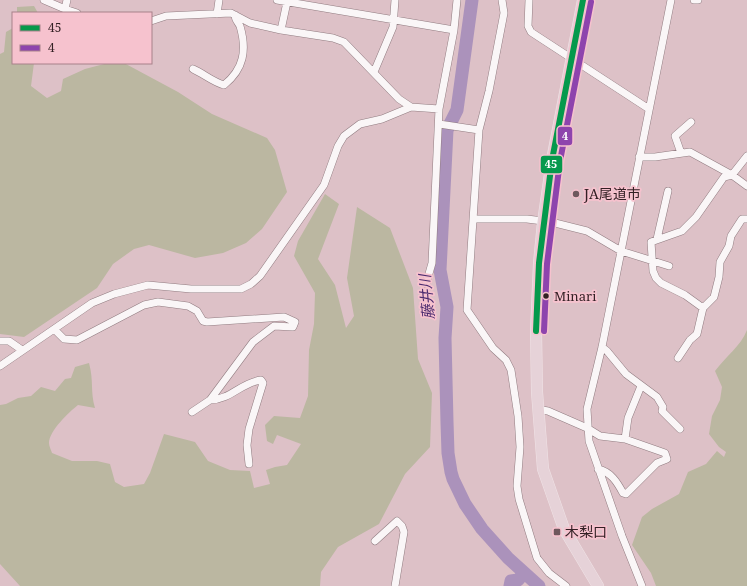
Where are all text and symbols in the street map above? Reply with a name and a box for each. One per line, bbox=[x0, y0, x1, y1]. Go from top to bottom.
legend bbox=[12, 12, 152, 64]
text: 45 bbox=[48, 19, 61, 36]
text: 4 bbox=[48, 39, 55, 56]
line badge: 4 bbox=[557, 126, 573, 146]
text: 4 bbox=[562, 128, 568, 143]
line badge: 45 bbox=[540, 155, 563, 174]
text: 45 bbox=[545, 156, 557, 171]
place label: JA尾道市 bbox=[583, 184, 641, 203]
marker: JA尾道市 bbox=[571, 189, 581, 199]
water label: 藤井川 bbox=[414, 272, 438, 320]
place label: Minari bbox=[554, 287, 596, 305]
marker: Minari bbox=[541, 291, 551, 301]
place label: 木梨口 bbox=[565, 522, 607, 541]
marker: 木梨口 bbox=[552, 527, 562, 537]

